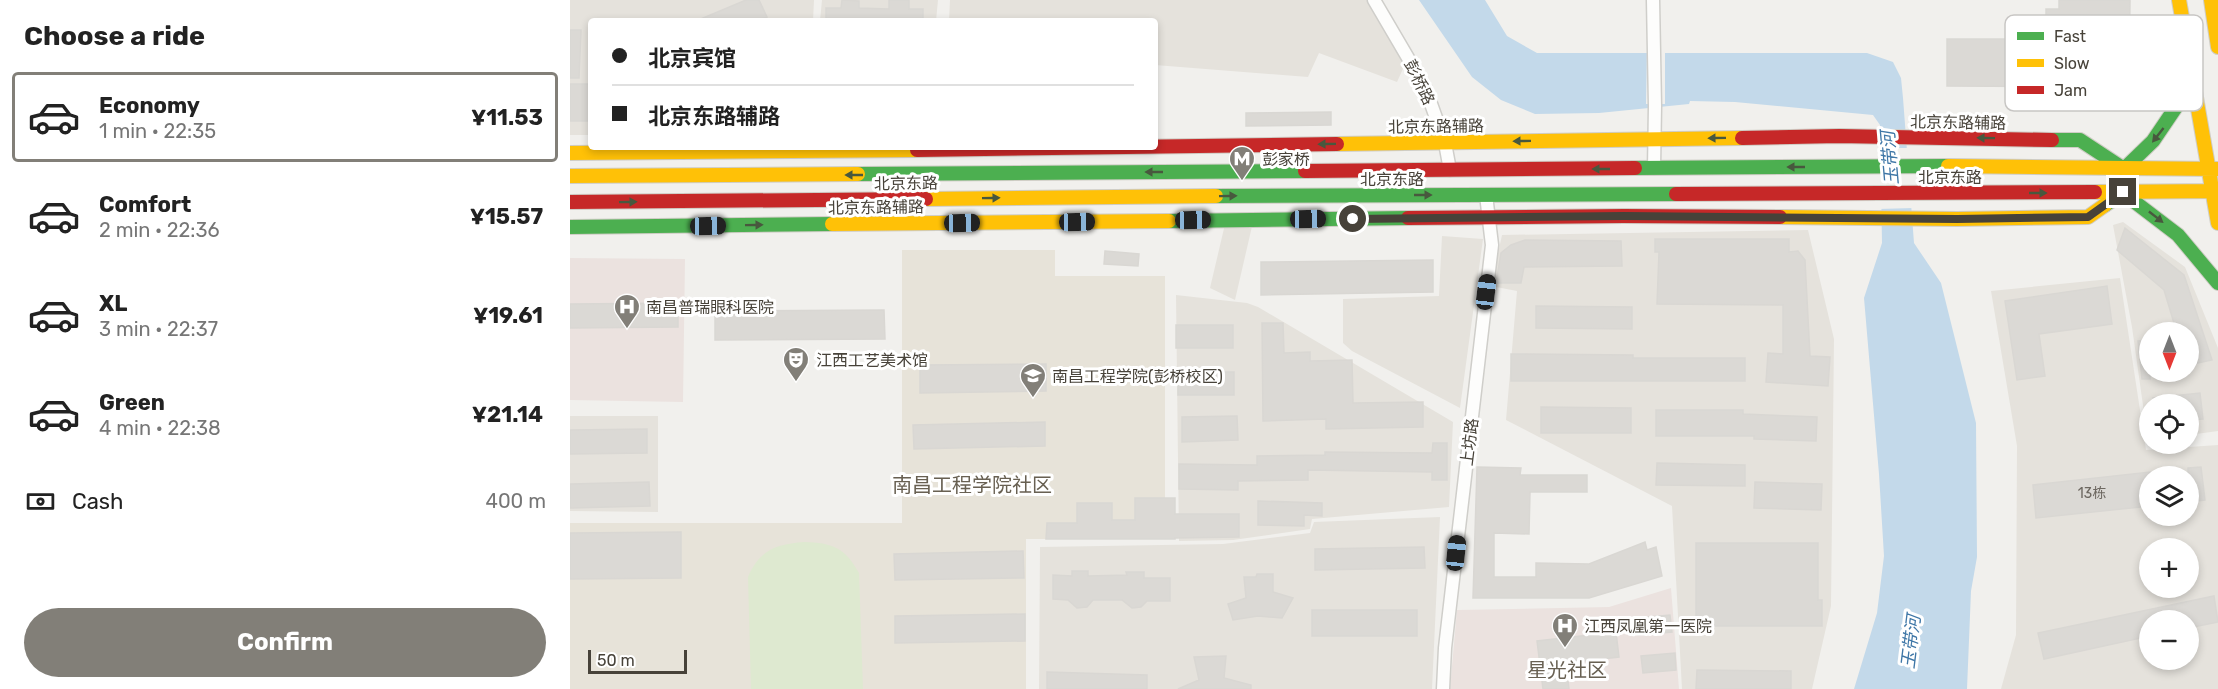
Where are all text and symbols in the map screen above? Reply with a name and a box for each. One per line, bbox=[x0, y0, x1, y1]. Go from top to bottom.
legend bbox=[2005, 15, 2203, 111]
text: Choose a ride bbox=[24, 20, 205, 52]
text: Fast bbox=[2054, 27, 2086, 46]
text: 北京宾馆 bbox=[648, 45, 736, 72]
text: Slow bbox=[2054, 54, 2090, 73]
street label: 彭桥路 bbox=[1400, 56, 1439, 108]
text: Jam bbox=[2054, 81, 2087, 100]
icon: car bbox=[27, 90, 81, 144]
text: Economy bbox=[99, 92, 200, 119]
text: 北京东路辅路 bbox=[648, 103, 780, 130]
text: ¥11.53 bbox=[471, 104, 543, 131]
street label: 北京东路辅路 bbox=[1910, 112, 2006, 133]
street label: 北京东路辅路 bbox=[1388, 116, 1484, 137]
text: 1 min · 22:35 bbox=[99, 119, 216, 143]
water label: 玉带河 bbox=[1876, 127, 1903, 186]
one-way arrow bbox=[2153, 128, 2165, 143]
one-way arrow bbox=[1976, 133, 1995, 143]
one-way arrow bbox=[1708, 134, 1727, 143]
one-way arrow bbox=[1513, 137, 1532, 146]
one-way arrow bbox=[1318, 140, 1337, 149]
metro station icon: 彭家桥 bbox=[1227, 144, 1257, 182]
place label: 彭家桥 bbox=[1262, 150, 1310, 169]
one-way arrow bbox=[1786, 162, 1805, 172]
one-way arrow bbox=[1592, 164, 1611, 173]
one-way arrow bbox=[1145, 167, 1164, 177]
street label: 北京东路 bbox=[1918, 168, 1982, 187]
one-way arrow bbox=[845, 170, 864, 179]
street label: 北京东路 bbox=[1360, 170, 1424, 189]
street label: 北京东路 bbox=[874, 173, 938, 194]
route end bbox=[2109, 178, 2136, 205]
one-way arrow bbox=[2029, 188, 2048, 198]
icon: car bbox=[27, 189, 81, 243]
one-way arrow bbox=[1414, 190, 1433, 200]
text: Comfort bbox=[99, 191, 191, 218]
one-way arrow bbox=[1219, 191, 1238, 201]
one-way arrow bbox=[982, 193, 1001, 203]
one-way arrow bbox=[619, 197, 638, 207]
street label: 北京东路辅路 bbox=[828, 197, 924, 218]
text: ¥15.57 bbox=[470, 203, 543, 230]
route start bbox=[1339, 205, 1366, 232]
car bbox=[1290, 210, 1326, 228]
one-way arrow bbox=[2148, 210, 2163, 222]
car bbox=[1175, 211, 1211, 229]
car bbox=[1059, 213, 1095, 231]
car bbox=[944, 214, 980, 232]
car bbox=[690, 217, 726, 235]
text: 2 min · 22:36 bbox=[99, 218, 219, 242]
one-way arrow bbox=[745, 220, 764, 230]
car bbox=[1475, 273, 1497, 311]
icon: car bbox=[27, 288, 81, 342]
text: XL bbox=[99, 290, 127, 317]
hospital icon: 南昌普瑞眼科医院 bbox=[612, 292, 642, 330]
place label: 南昌普瑞眼科医院 bbox=[646, 298, 774, 317]
text: ¥19.61 bbox=[473, 302, 543, 329]
text: 3 min · 22:37 bbox=[99, 317, 218, 341]
north arrow bbox=[2139, 322, 2199, 382]
map controls bbox=[2139, 322, 2199, 670]
theatre icon: 江西工艺美术馆 bbox=[781, 345, 811, 383]
place label: 江西工艺美术馆 bbox=[816, 351, 928, 370]
school or university icon: 南昌工程学院(彭桥校区) bbox=[1018, 361, 1048, 399]
place label: 南昌工程学院(彭桥校区) bbox=[1052, 367, 1223, 386]
icon: car bbox=[27, 387, 81, 441]
text: Green bbox=[99, 389, 165, 416]
button: locate bbox=[2139, 394, 2199, 454]
text: ¥21.14 bbox=[472, 401, 543, 428]
text: 4 min · 22:38 bbox=[99, 416, 221, 440]
street label: 上坊路 bbox=[1457, 417, 1482, 467]
button: layers bbox=[2139, 466, 2199, 526]
district label: 南昌工程学院社区 bbox=[892, 473, 1052, 497]
icon: cash bbox=[24, 485, 57, 518]
house number: 13栋 bbox=[2078, 485, 2106, 502]
text: Cash bbox=[72, 488, 123, 515]
text: 400 m bbox=[486, 489, 546, 513]
car bbox=[1445, 534, 1467, 572]
button: + bbox=[2139, 538, 2199, 598]
button: Confirm bbox=[24, 608, 546, 677]
button: − bbox=[2139, 610, 2199, 670]
hospital icon: 江西凤凰第一医院 bbox=[1550, 611, 1580, 649]
water label: 玉带河 bbox=[1897, 611, 1926, 670]
place label: 江西凤凰第一医院 bbox=[1584, 617, 1712, 636]
scale bar bbox=[588, 647, 687, 674]
text: 50 m bbox=[597, 651, 635, 670]
district label: 星光社区 bbox=[1527, 658, 1607, 682]

